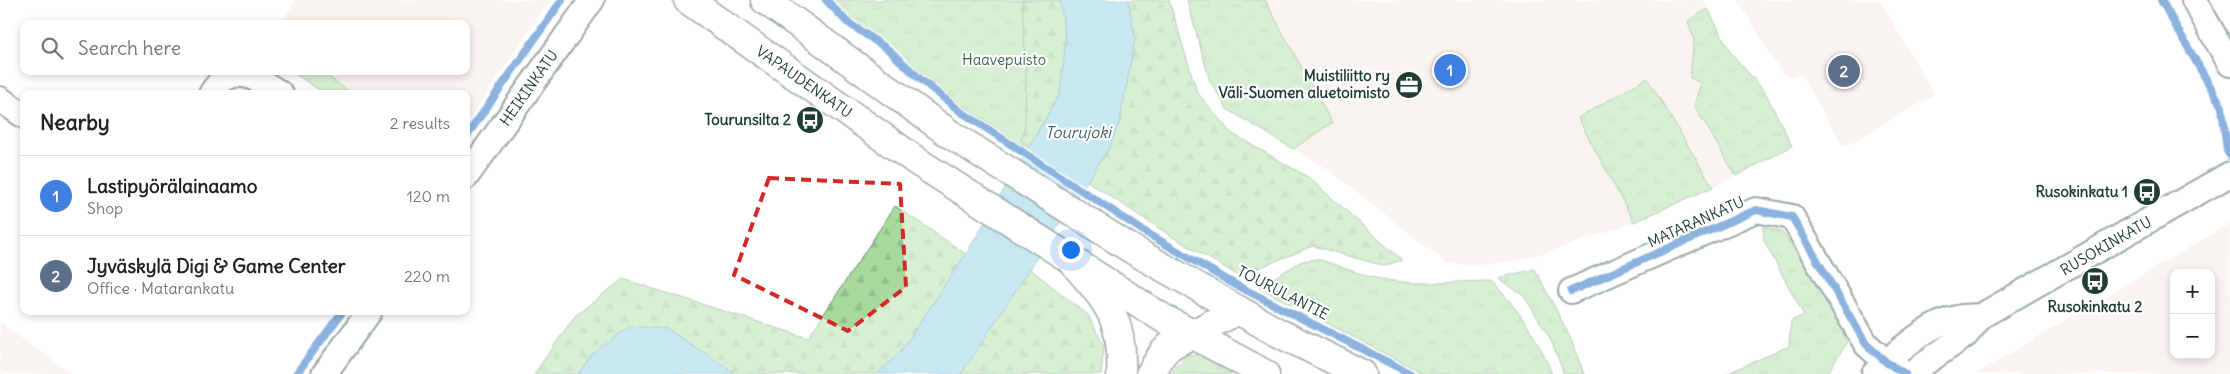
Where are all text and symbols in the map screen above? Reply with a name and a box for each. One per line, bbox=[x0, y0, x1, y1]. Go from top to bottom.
search box bbox=[20, 20, 470, 75]
icon: search bbox=[38, 34, 66, 62]
text: Search here bbox=[78, 36, 181, 60]
street label: VAPAUDENKATU bbox=[752, 41, 856, 122]
street label: HEIKINKATU bbox=[495, 46, 562, 129]
park label: Haavepuisto bbox=[962, 50, 1046, 69]
pin: 1 bbox=[1434, 51, 1466, 89]
pin: 2 bbox=[1828, 52, 1860, 90]
place label: Muistiliitto ry Väli-Suomen aluetoimisto bbox=[1219, 66, 1391, 102]
office icon: Muistiliitto ry Väli-Suomen aluetoimisto bbox=[1394, 70, 1424, 100]
bus stop icon: Tourunsilta 2 bbox=[795, 105, 825, 135]
text: Nearby bbox=[40, 109, 110, 136]
place label: Tourunsilta 2 bbox=[704, 110, 791, 129]
text: 2 results bbox=[390, 113, 450, 133]
water label: Tourujoki bbox=[1045, 122, 1113, 142]
text: Lastipyörälainaamo bbox=[87, 174, 257, 198]
bus stop icon: Rusokinkatu 1 bbox=[2132, 177, 2162, 207]
place label: Rusokinkatu 1 bbox=[2035, 182, 2128, 201]
text: 1 bbox=[53, 186, 59, 206]
text: 120 m bbox=[407, 186, 450, 206]
street label: MATARANKATU bbox=[1645, 192, 1747, 251]
text: Shop bbox=[87, 198, 123, 218]
street label: RUSOKINKATU bbox=[2057, 212, 2155, 279]
your location bbox=[1058, 237, 1084, 263]
text: Jyväskylä Digi & Game Center bbox=[87, 254, 346, 278]
street label: TOURULANTIE bbox=[1234, 261, 1332, 324]
text: 2 bbox=[52, 266, 60, 286]
text: 220 m bbox=[404, 266, 450, 286]
bus stop icon: Rusokinkatu 2 bbox=[2080, 266, 2110, 296]
map controls bbox=[2170, 269, 2215, 359]
button: + bbox=[2170, 269, 2215, 314]
text: Office · Matarankatu bbox=[87, 278, 234, 298]
place label: Rusokinkatu 2 bbox=[2048, 297, 2142, 316]
button: − bbox=[2170, 314, 2215, 359]

